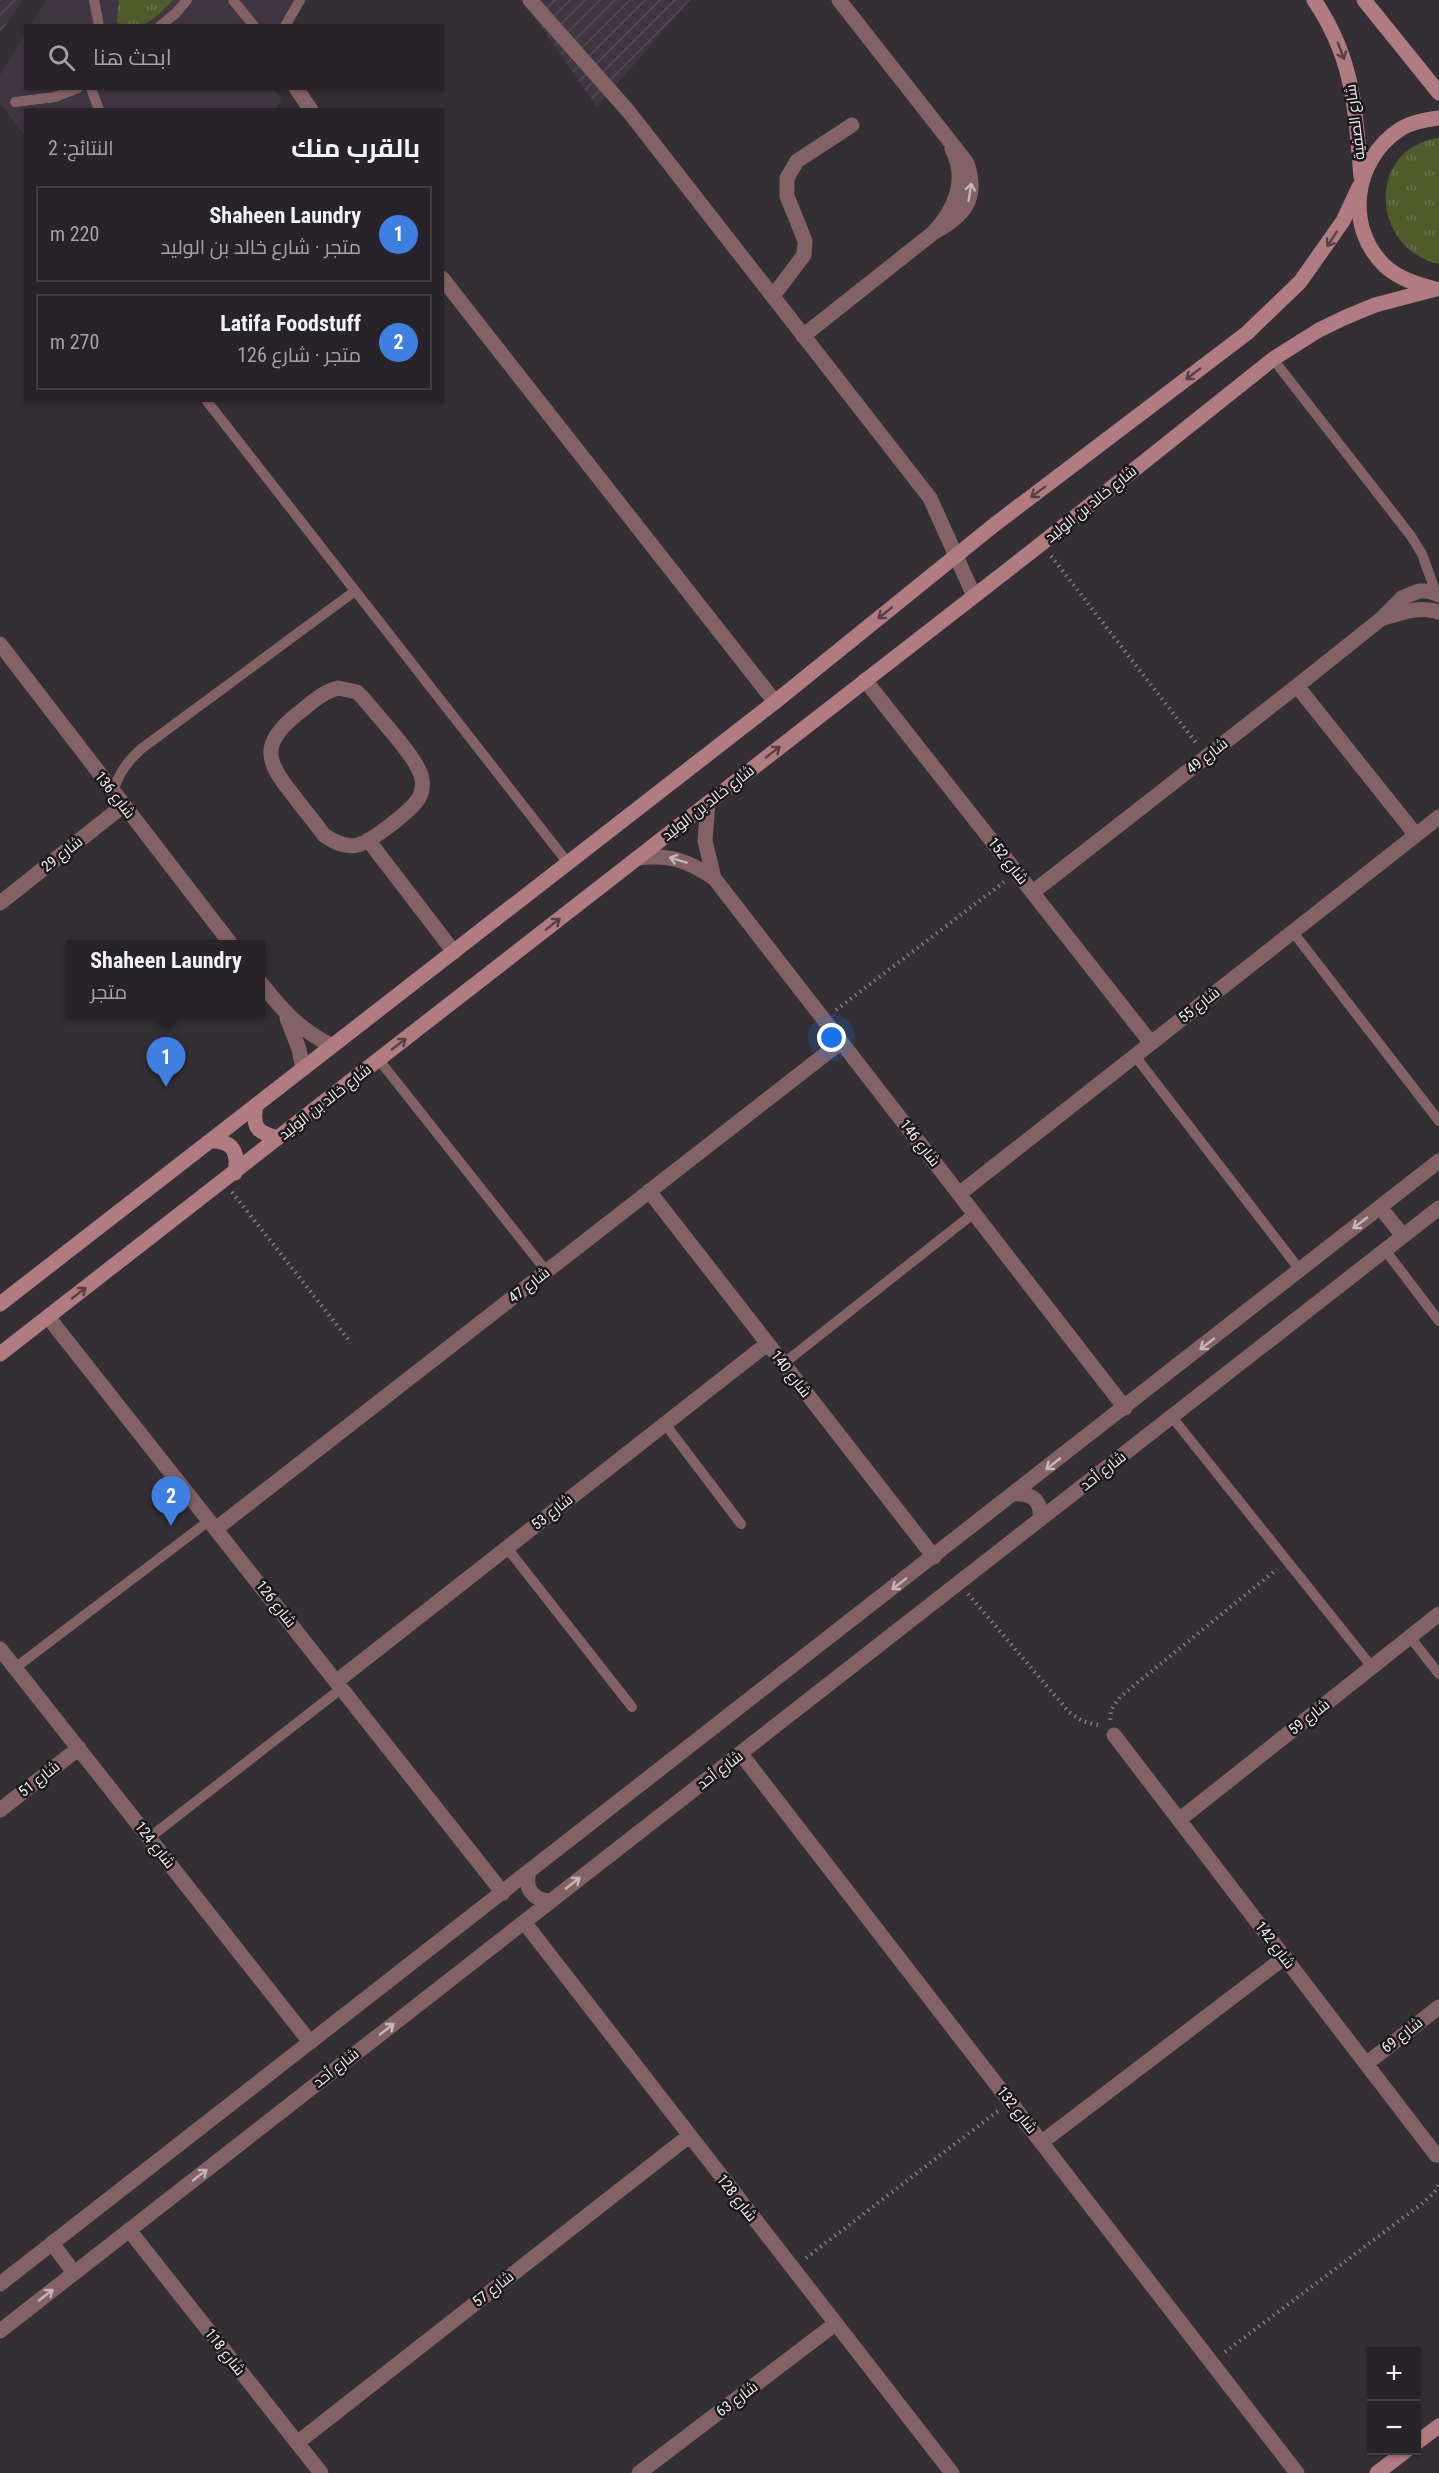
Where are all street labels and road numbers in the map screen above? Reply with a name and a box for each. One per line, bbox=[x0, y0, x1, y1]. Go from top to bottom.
street label: شارع الصفية bbox=[1341, 83, 1371, 161]
street label: شارع خالد بن الوليد bbox=[1042, 462, 1142, 548]
street label: شارع 49 bbox=[1183, 734, 1232, 779]
street label: شارع خالد بن الوليد bbox=[658, 761, 759, 846]
street label: شارع 136 bbox=[89, 768, 139, 823]
street label: شارع 29 bbox=[38, 832, 87, 877]
street label: شارع 152 bbox=[982, 834, 1032, 889]
street label: شارع 55 bbox=[1175, 983, 1224, 1028]
street label: شارع خالد بن الوليد bbox=[275, 1060, 376, 1145]
street label: شارع 146 bbox=[894, 1116, 944, 1171]
street label: شارع 47 bbox=[505, 1263, 554, 1308]
street label: شارع 140 bbox=[765, 1347, 815, 1402]
street label: شارع أحد bbox=[1076, 1447, 1131, 1496]
street label: شارع 53 bbox=[528, 1490, 577, 1535]
street label: شارع 126 bbox=[250, 1577, 300, 1632]
street label: شارع 59 bbox=[1285, 1695, 1334, 1740]
street label: شارع أحد bbox=[693, 1746, 748, 1795]
street label: شارع 51 bbox=[15, 1757, 64, 1802]
street label: شارع 124 bbox=[129, 1818, 179, 1873]
street label: شارع 142 bbox=[1250, 1918, 1299, 1973]
street label: شارع 69 bbox=[1378, 2013, 1427, 2058]
street label: شارع أحد bbox=[309, 2044, 364, 2093]
street label: شارع 132 bbox=[991, 2083, 1041, 2138]
street label: شارع 128 bbox=[711, 2171, 761, 2226]
street label: شارع 57 bbox=[469, 2267, 518, 2312]
street label: شارع 118 bbox=[199, 2325, 249, 2380]
street label: شارع 63 bbox=[713, 2378, 763, 2422]

